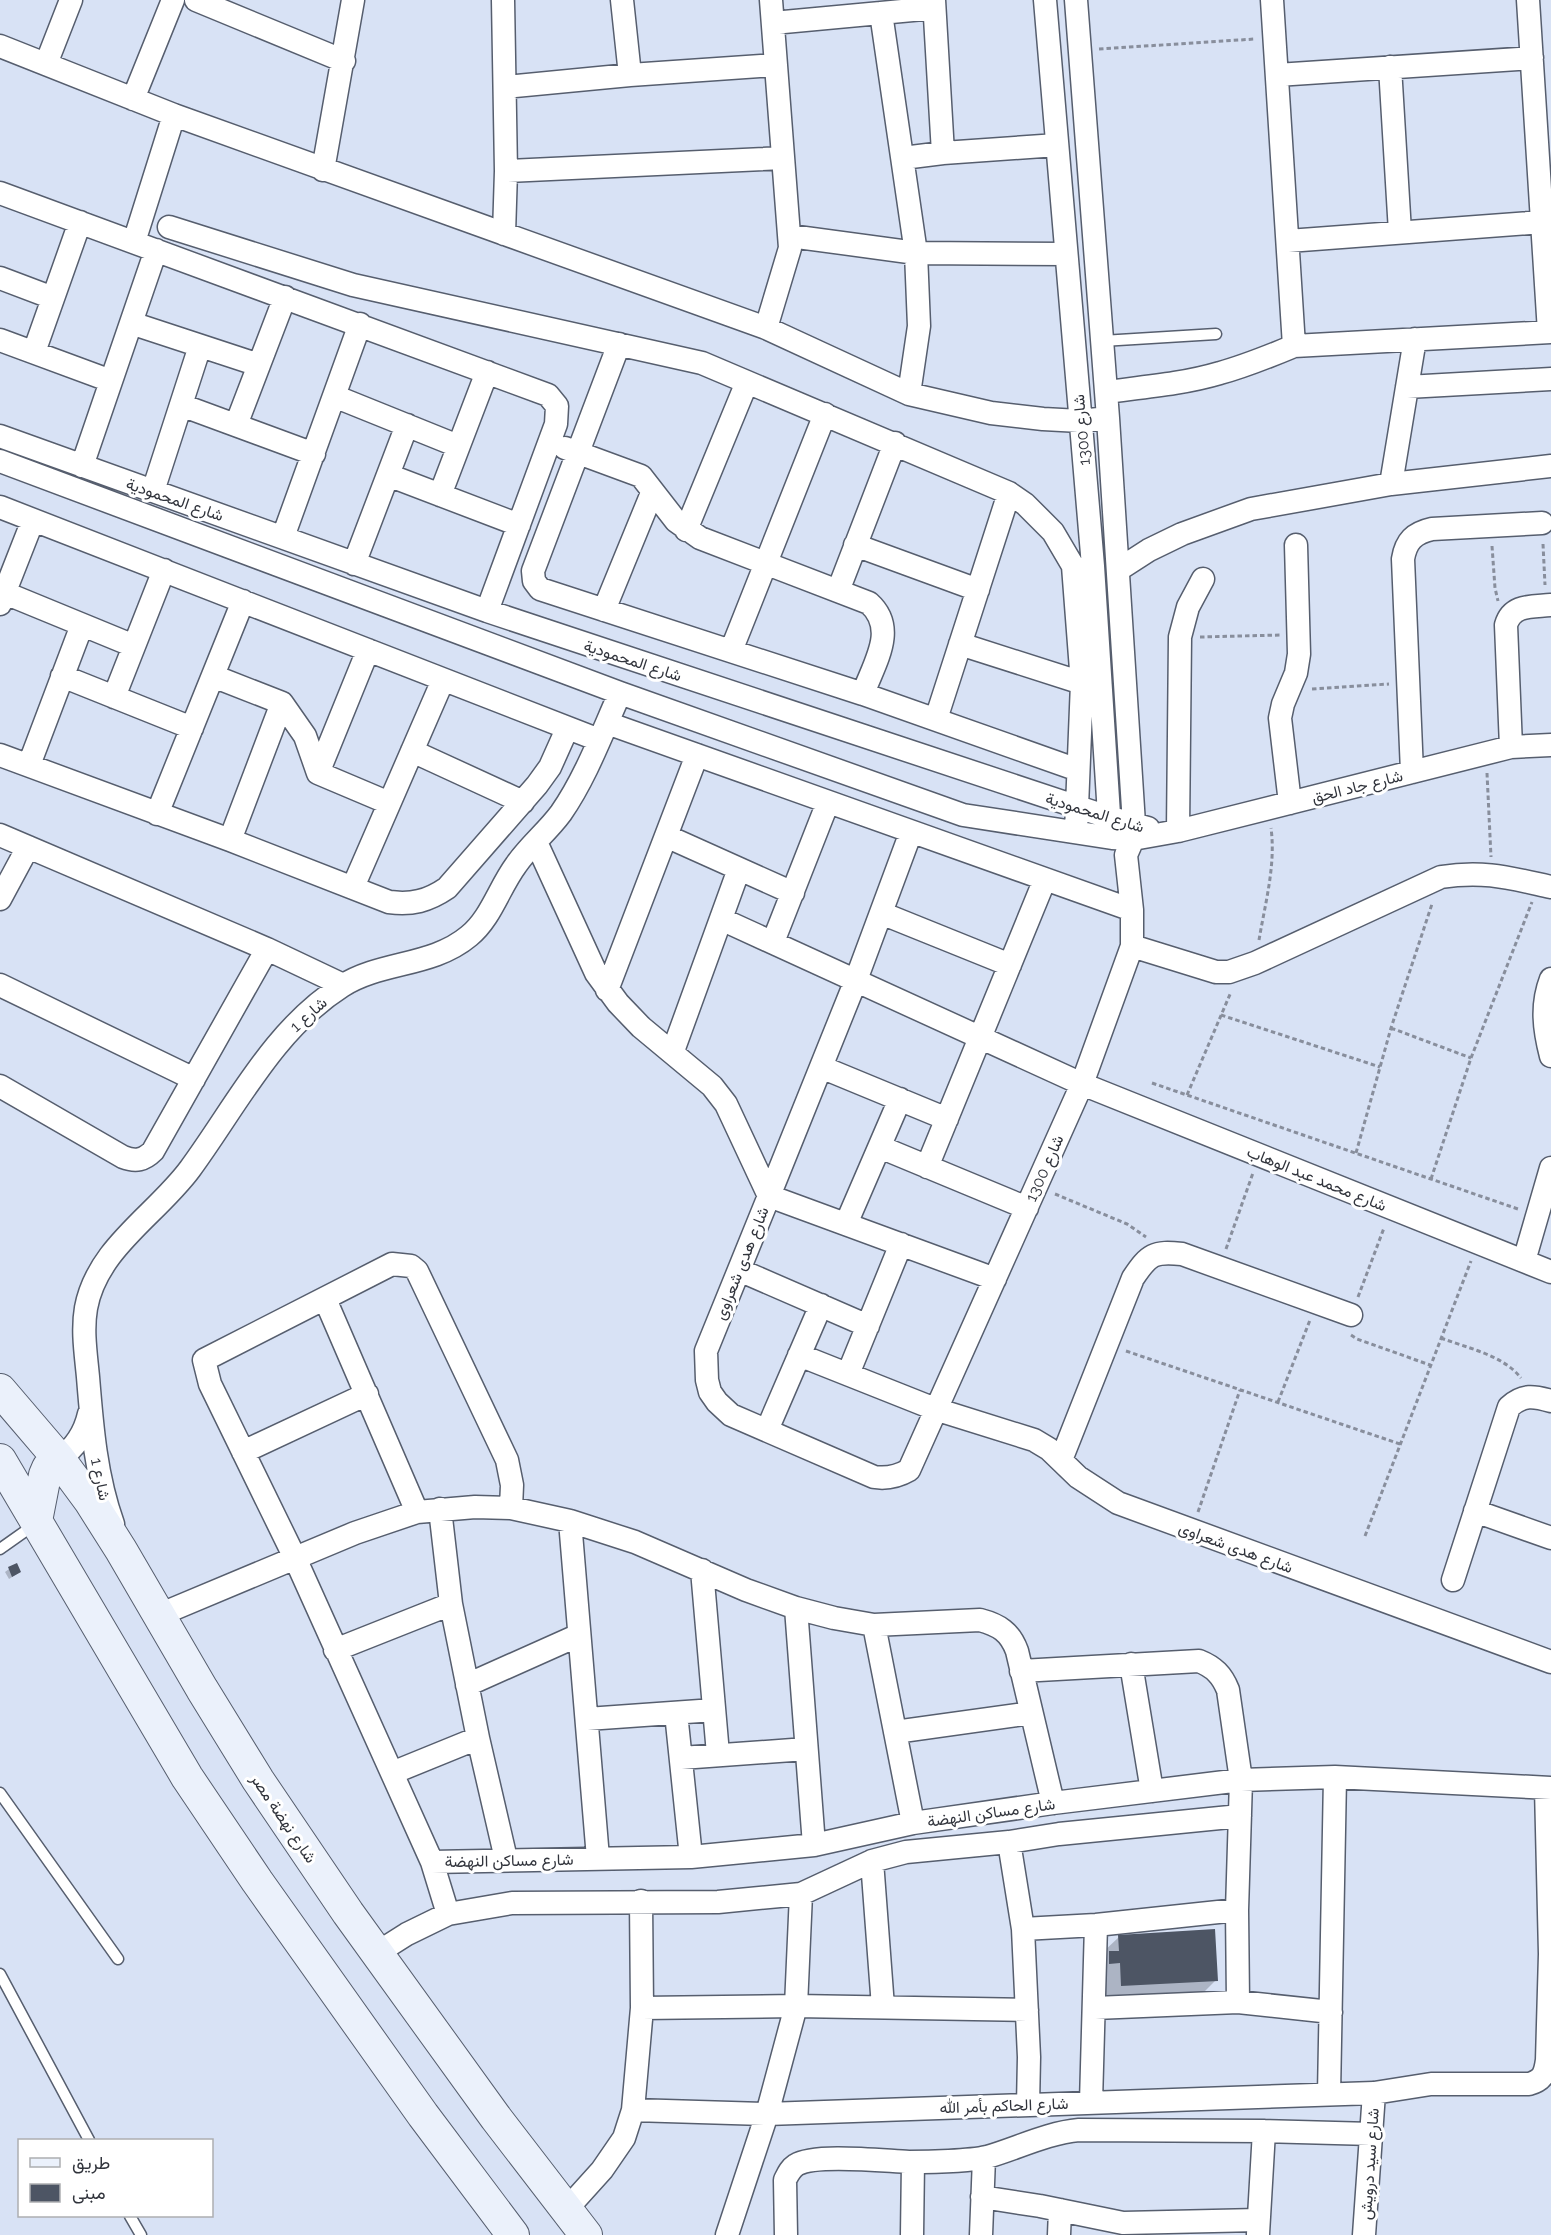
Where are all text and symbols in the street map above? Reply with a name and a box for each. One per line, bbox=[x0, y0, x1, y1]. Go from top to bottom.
street label: شارع 1300 bbox=[1069, 393, 1096, 466]
street label: شارع المحمودية bbox=[123, 474, 226, 527]
street label: شارع المحمودية bbox=[581, 636, 684, 687]
street label: شارع جاد الحق bbox=[1310, 766, 1405, 809]
street label: شارع المحمودية bbox=[1043, 788, 1146, 838]
street label: شارع 1 bbox=[286, 993, 332, 1037]
street label: شارع 1300 bbox=[1021, 1132, 1069, 1205]
street label: شارع محمد عبد الوهاب bbox=[1244, 1142, 1389, 1217]
street label: شارع هدى شعراوى bbox=[710, 1204, 775, 1323]
street label: شارع 1 bbox=[85, 1456, 114, 1503]
street label: شارع هدى شعراوى bbox=[1175, 1518, 1296, 1579]
street label: شارع نهضة مصر bbox=[245, 1769, 320, 1868]
street label: شارع مساكن النهضة bbox=[926, 1794, 1057, 1833]
street label: شارع مساكن النهضة bbox=[444, 1850, 574, 1873]
street label: شارع الحاكم بأمر الله bbox=[939, 2094, 1069, 2119]
street label: شارع سيد درويش bbox=[1356, 2107, 1385, 2221]
legend bbox=[18, 2139, 213, 2217]
text: طريق bbox=[72, 2152, 110, 2174]
text: مبنى bbox=[72, 2182, 106, 2204]

